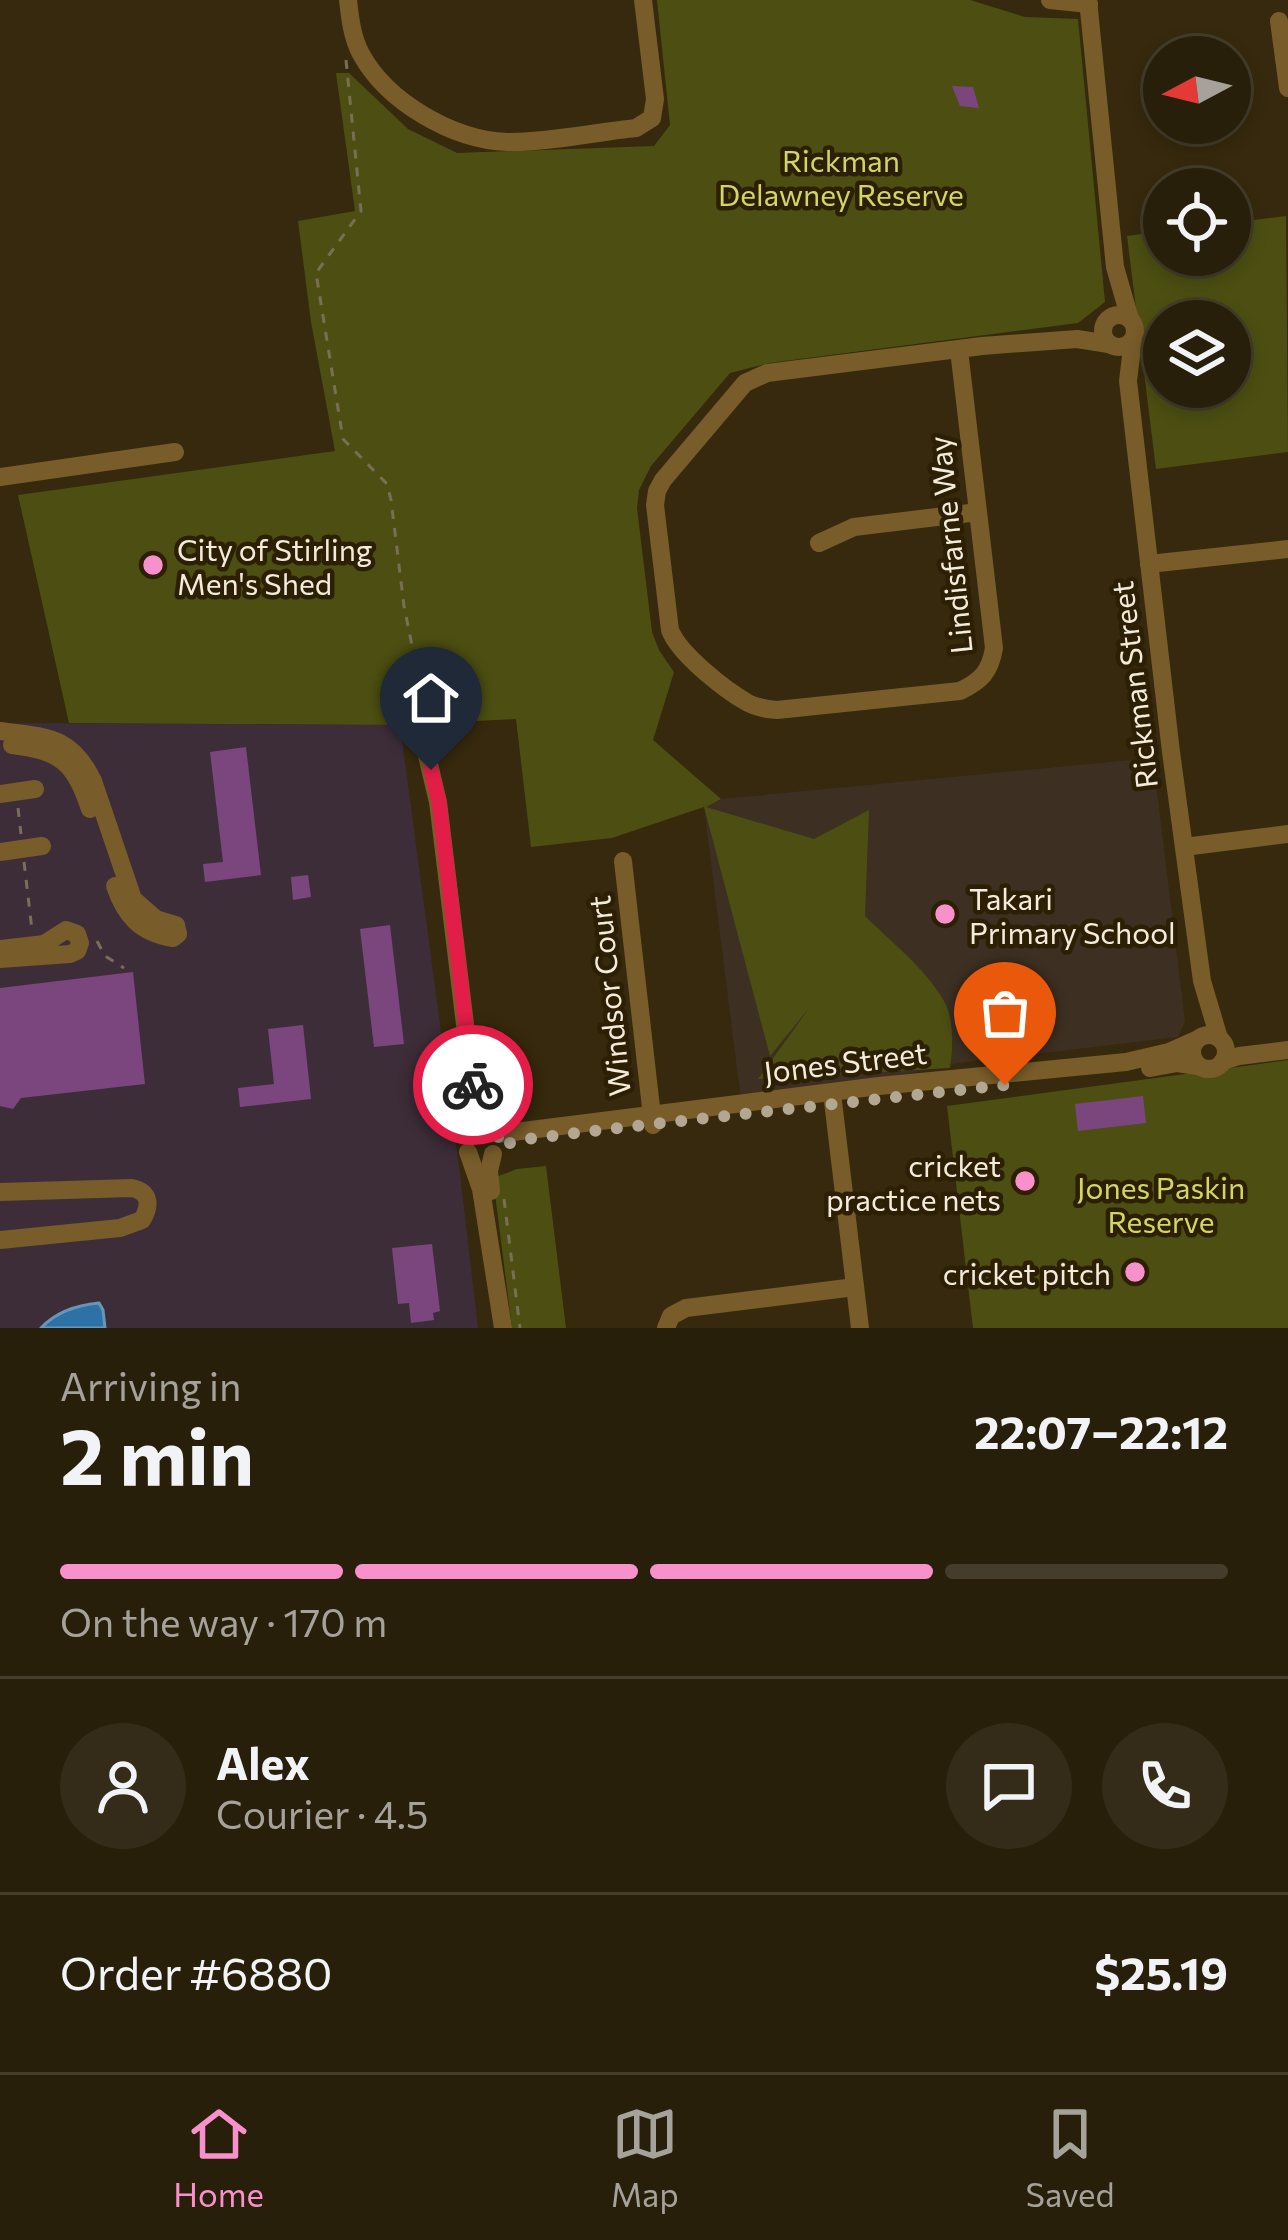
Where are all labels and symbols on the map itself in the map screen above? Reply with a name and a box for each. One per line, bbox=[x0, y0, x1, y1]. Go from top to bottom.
north arrow bbox=[1143, 36, 1251, 144]
park label: Rickman Delawney Reserve bbox=[718, 141, 964, 212]
street label: Lindisfarne Way bbox=[919, 434, 979, 656]
place label: City of Stirling Men's Shed bbox=[177, 530, 372, 601]
marker: City of Stirling Men's Shed bbox=[140, 552, 166, 578]
street label: Rickman Street bbox=[1102, 579, 1164, 791]
pin bbox=[380, 647, 482, 770]
place label: Takari Primary School bbox=[969, 879, 1176, 950]
street label: Windsor Court bbox=[579, 894, 637, 1098]
marker: Takari Primary School bbox=[932, 901, 958, 927]
pin bbox=[954, 962, 1056, 1085]
courier bbox=[413, 1025, 533, 1145]
street label: Jones Street bbox=[761, 1033, 929, 1089]
place label: cricket practice nets bbox=[826, 1146, 1001, 1217]
marker: cricket practice nets bbox=[1012, 1168, 1038, 1194]
park label: Jones Paskin Reserve bbox=[1077, 1168, 1245, 1239]
place label: cricket pitch bbox=[943, 1254, 1111, 1291]
marker: cricket pitch bbox=[1122, 1259, 1148, 1285]

